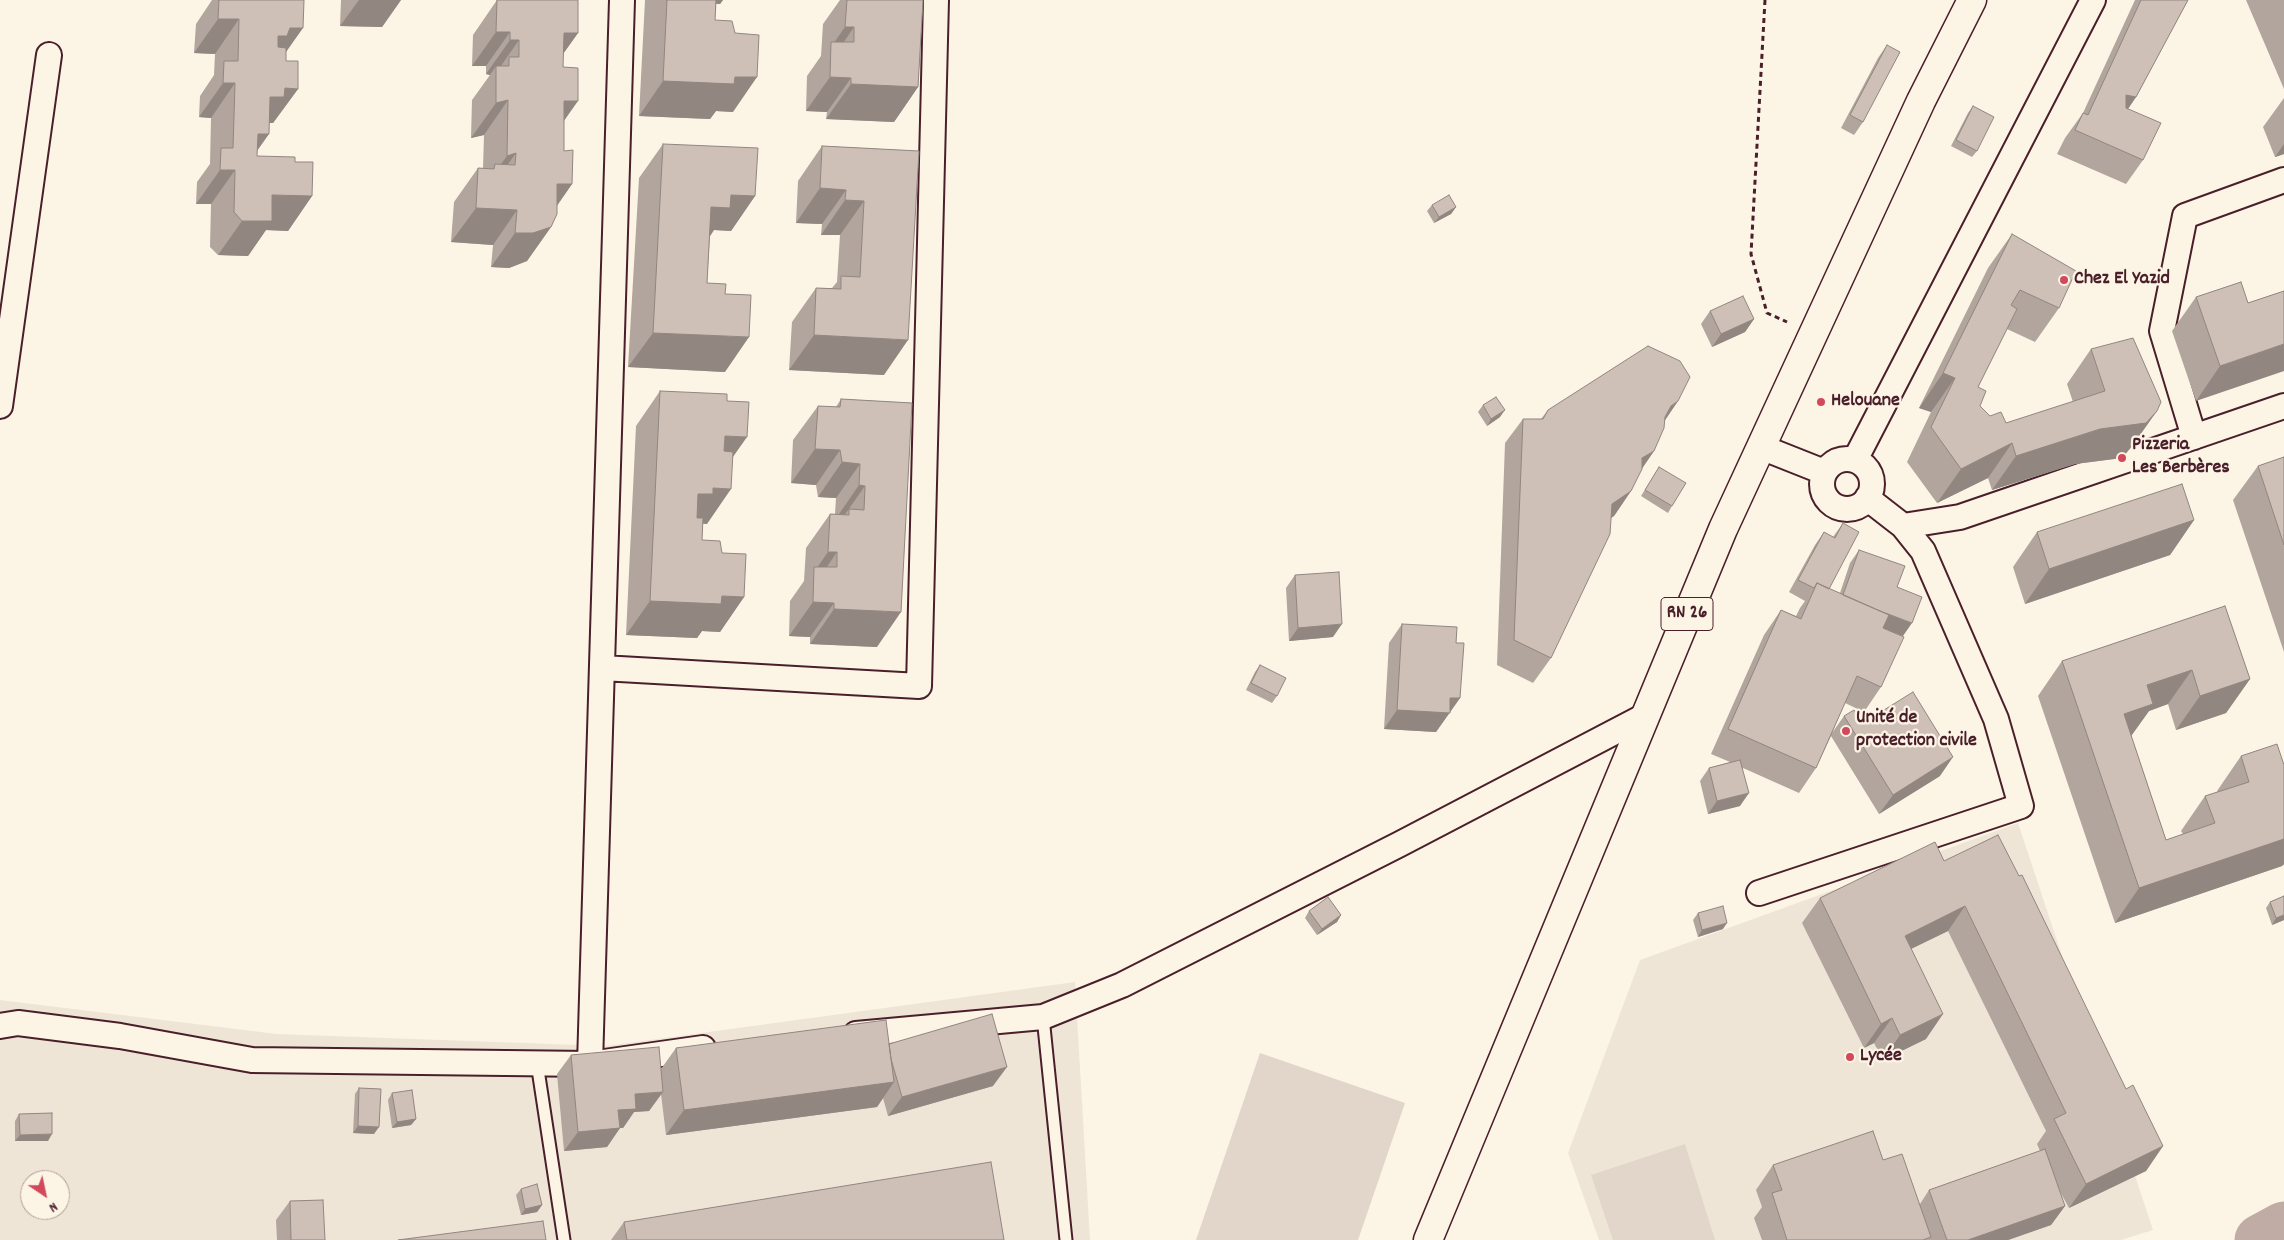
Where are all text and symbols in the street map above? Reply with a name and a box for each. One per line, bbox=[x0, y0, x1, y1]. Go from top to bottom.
place label: Chez El Yazid bbox=[2074, 268, 2170, 292]
marker: Chez El Yazid bbox=[2058, 274, 2070, 286]
place label: Helouane bbox=[1831, 390, 1900, 414]
marker: Helouane bbox=[1815, 396, 1827, 408]
place label: Pizzeria Les Berbères bbox=[2132, 434, 2230, 481]
marker: Pizzeria Les Berbères bbox=[2116, 452, 2128, 464]
road number: RN 26 bbox=[1661, 598, 1713, 630]
place label: Unité de protection civile bbox=[1856, 707, 1977, 754]
marker: Unité de protection civile bbox=[1840, 725, 1852, 737]
place label: Lycée bbox=[1860, 1045, 1902, 1069]
marker: Lycée bbox=[1844, 1051, 1856, 1063]
north arrow bbox=[20, 1170, 70, 1220]
text: N bbox=[44, 1196, 61, 1217]

